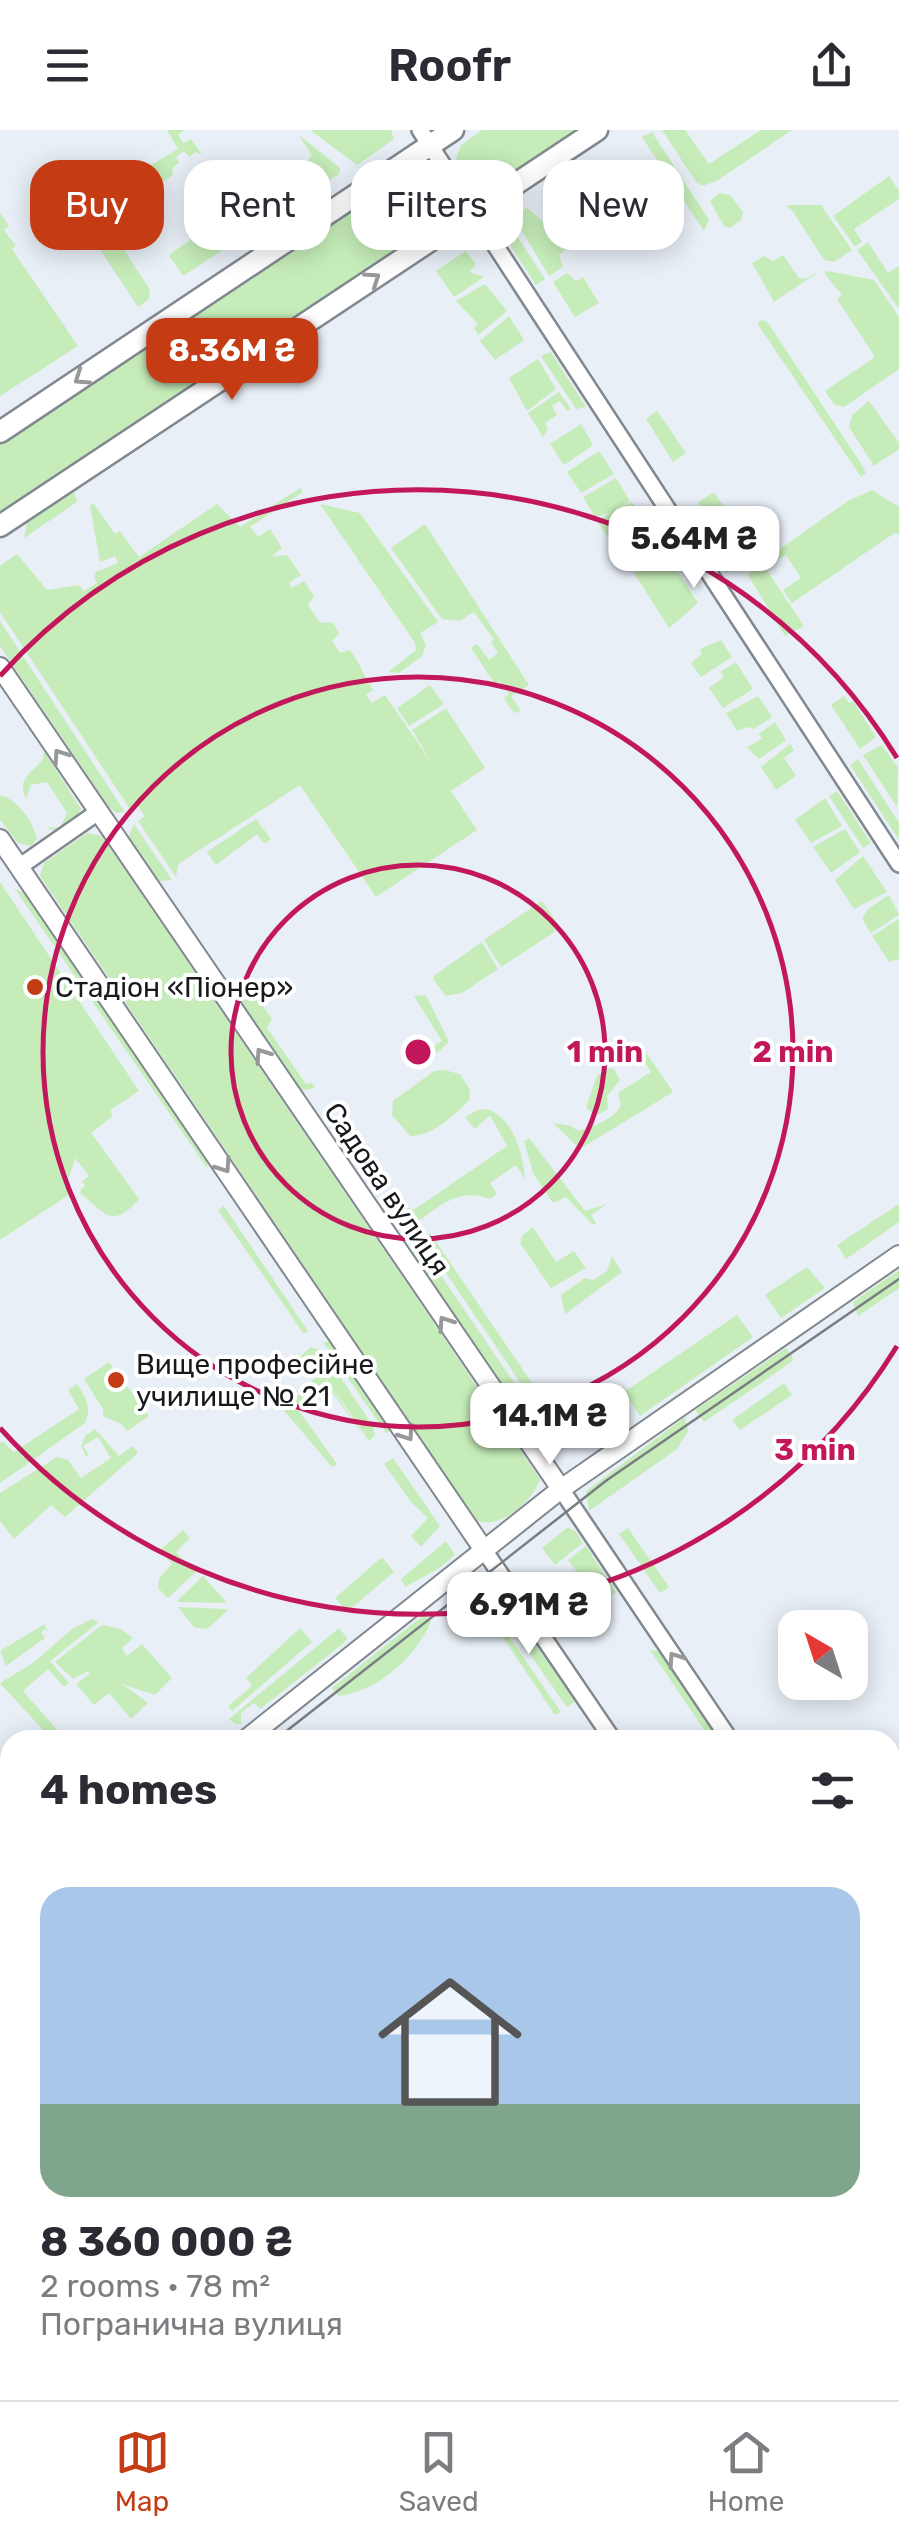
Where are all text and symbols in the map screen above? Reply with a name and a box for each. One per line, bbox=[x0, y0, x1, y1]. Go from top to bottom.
icon: menu bbox=[40, 38, 95, 93]
icon: share bbox=[804, 38, 859, 93]
text: Roofr bbox=[388, 39, 511, 92]
chip: Buy bbox=[30, 160, 164, 250]
chip: Rent bbox=[184, 160, 331, 250]
chip: Filters bbox=[351, 160, 523, 250]
chip: New bbox=[543, 160, 684, 250]
one-way arrow bbox=[362, 272, 380, 291]
pin: 8.36M ₴ bbox=[140, 318, 324, 403]
text: 8.36M ₴ bbox=[168, 331, 296, 369]
one-way arrow bbox=[73, 366, 92, 384]
pin: 5.64M ₴ bbox=[602, 506, 786, 591]
text: 5.64M ₴ bbox=[630, 519, 758, 557]
one-way arrow bbox=[54, 749, 72, 768]
place label: Стадіон «Піонер» bbox=[55, 971, 293, 1004]
marker: Стадіон «Піонер» bbox=[24, 976, 46, 998]
centre of rings bbox=[400, 1034, 436, 1070]
text: 1 min bbox=[567, 1034, 643, 1070]
text: 2 min bbox=[752, 1034, 834, 1070]
one-way arrow bbox=[256, 1047, 274, 1066]
street label: Садова вулиця bbox=[317, 1096, 457, 1282]
one-way arrow bbox=[212, 1154, 230, 1173]
one-way arrow bbox=[439, 1316, 457, 1334]
place label: Вище професійне училище № 21 bbox=[136, 1348, 374, 1413]
marker: Вище професійне училище № 21 bbox=[105, 1369, 127, 1391]
pin: 14.1M ₴ bbox=[458, 1383, 642, 1468]
text: 14.1M ₴ bbox=[492, 1396, 608, 1434]
one-way arrow bbox=[395, 1423, 413, 1442]
text: 3 min bbox=[774, 1432, 856, 1468]
pin: 6.91M ₴ bbox=[437, 1572, 621, 1657]
text: 6.91M ₴ bbox=[469, 1585, 589, 1623]
north arrow bbox=[778, 1610, 868, 1700]
map controls bbox=[778, 1610, 868, 1700]
one-way arrow bbox=[669, 1652, 687, 1671]
icon: filters bbox=[805, 1763, 860, 1818]
text: 4 homes bbox=[40, 1765, 217, 1815]
icon: home bbox=[360, 1952, 540, 2132]
text: 8 360 000 ₴ bbox=[40, 2217, 293, 2267]
text: 2 rooms · 78 m² bbox=[40, 2267, 270, 2305]
text: Погранична вулиця bbox=[40, 2305, 343, 2343]
tab: Map bbox=[115, 2425, 170, 2518]
tab: Saved bbox=[399, 2425, 479, 2518]
tab: Home bbox=[708, 2425, 784, 2518]

